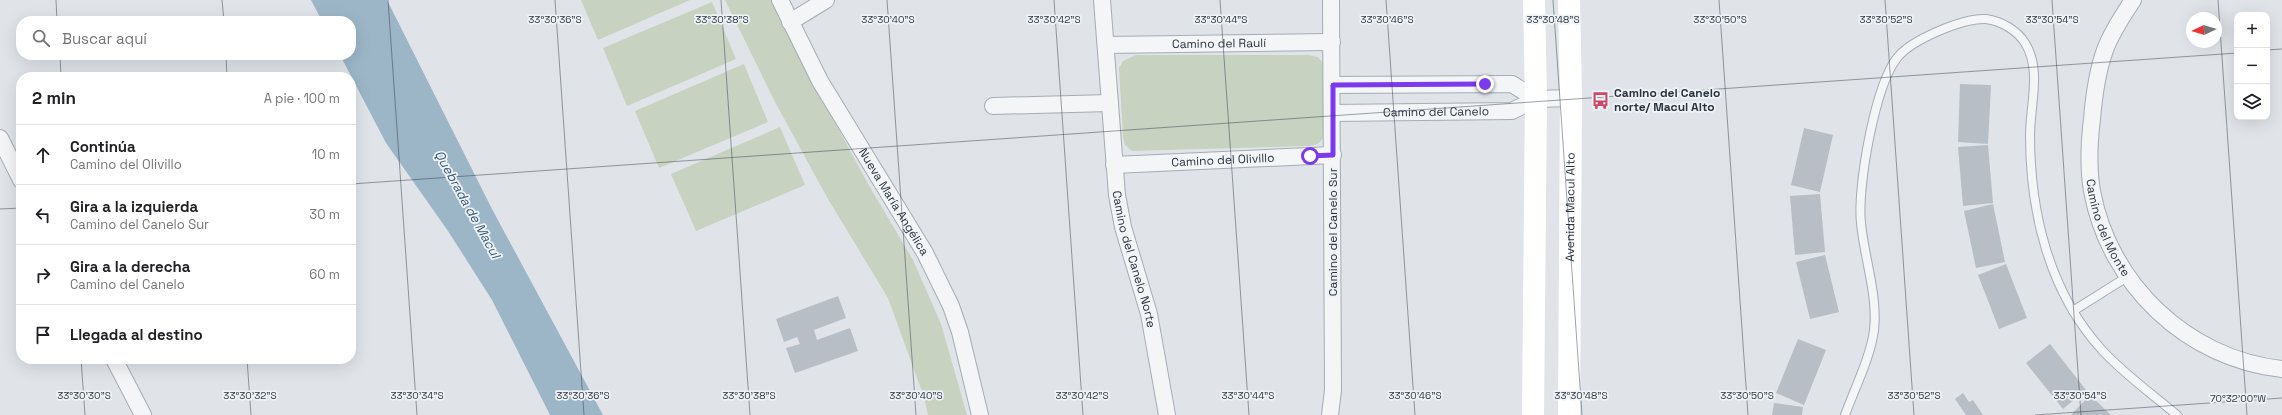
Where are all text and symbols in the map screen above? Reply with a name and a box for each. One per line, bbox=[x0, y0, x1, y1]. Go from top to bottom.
north arrow bbox=[2186, 12, 2222, 48]
map controls bbox=[2234, 12, 2270, 120]
button: + bbox=[2234, 12, 2270, 48]
text: 33°30'36"S bbox=[528, 13, 582, 26]
text: 33°30'38"S bbox=[695, 13, 749, 26]
text: 33°30'40"S bbox=[861, 13, 915, 26]
text: 33°30'42"S bbox=[1027, 13, 1081, 26]
text: 33°30'44"S bbox=[1195, 13, 1247, 26]
text: 33°30'46"S bbox=[1360, 13, 1414, 26]
text: 33°30'48"S bbox=[1526, 13, 1580, 26]
text: 33°30'50"S bbox=[1693, 13, 1747, 26]
text: 33°30'52"S bbox=[1859, 13, 1913, 26]
text: 33°30'54"S bbox=[2025, 13, 2079, 26]
search box bbox=[16, 16, 356, 60]
icon: search bbox=[30, 27, 52, 49]
text: Buscar aquí bbox=[62, 29, 147, 48]
street label: Camino del Raulí bbox=[1172, 35, 1266, 52]
button: − bbox=[2234, 48, 2270, 84]
route end bbox=[1476, 75, 1494, 93]
button: layers bbox=[2234, 84, 2270, 120]
place label: Camino del Canelo norte/ Macul Alto bbox=[1614, 85, 1720, 115]
text: 2 min bbox=[32, 87, 76, 109]
text: A pie · 100 m bbox=[264, 90, 340, 107]
bus stop icon: Camino del Canelo norte/ Macul Alto bbox=[1591, 90, 1611, 110]
street label: Camino del Canelo bbox=[1383, 103, 1489, 120]
text: Continúa bbox=[70, 137, 136, 156]
icon: ahead bbox=[32, 144, 54, 166]
street label: Nueva María Angélica bbox=[855, 145, 933, 259]
text: 10 m bbox=[312, 146, 340, 163]
water label: Quebrada de Macul bbox=[431, 147, 505, 263]
route start bbox=[1301, 147, 1319, 165]
street label: Camino del Olivillo bbox=[1171, 150, 1275, 170]
street label: Avenida Macul Alto bbox=[1562, 152, 1579, 262]
text: Camino del Olivillo bbox=[70, 156, 182, 173]
street label: Camino del Canelo Sur bbox=[1325, 167, 1341, 296]
street label: Camino del Monte bbox=[2082, 178, 2134, 280]
street label: Camino del Canelo Norte bbox=[1109, 190, 1159, 329]
text: Gira a la izquierda bbox=[70, 197, 198, 216]
icon: left bbox=[32, 204, 54, 226]
text: 30 m bbox=[309, 206, 340, 223]
text: Camino del Canelo Sur bbox=[70, 216, 209, 233]
text: Gira a la derecha bbox=[70, 257, 190, 276]
icon: right bbox=[32, 264, 54, 286]
text: 60 m bbox=[309, 266, 340, 283]
text: Camino del Canelo bbox=[70, 276, 185, 293]
icon: arrive bbox=[32, 324, 54, 346]
text: Llegada al destino bbox=[70, 325, 203, 344]
text: 33°30'30"S bbox=[57, 389, 111, 402]
text: 33°30'32"S bbox=[223, 389, 277, 402]
text: 33°30'34"S bbox=[390, 389, 444, 402]
text: 33°30'36"S bbox=[556, 389, 610, 402]
text: 33°30'38"S bbox=[722, 389, 776, 402]
text: 33°30'40"S bbox=[889, 389, 943, 402]
text: 33°30'42"S bbox=[1055, 389, 1109, 402]
text: 33°30'44"S bbox=[1222, 389, 1274, 402]
text: 33°30'46"S bbox=[1388, 389, 1442, 402]
text: 33°30'48"S bbox=[1554, 389, 1608, 402]
text: 33°30'50"S bbox=[1720, 389, 1774, 402]
text: 33°30'52"S bbox=[1887, 389, 1941, 402]
text: 33°30'54"S bbox=[2053, 389, 2107, 402]
text: 70°32'00"W bbox=[2210, 392, 2266, 405]

